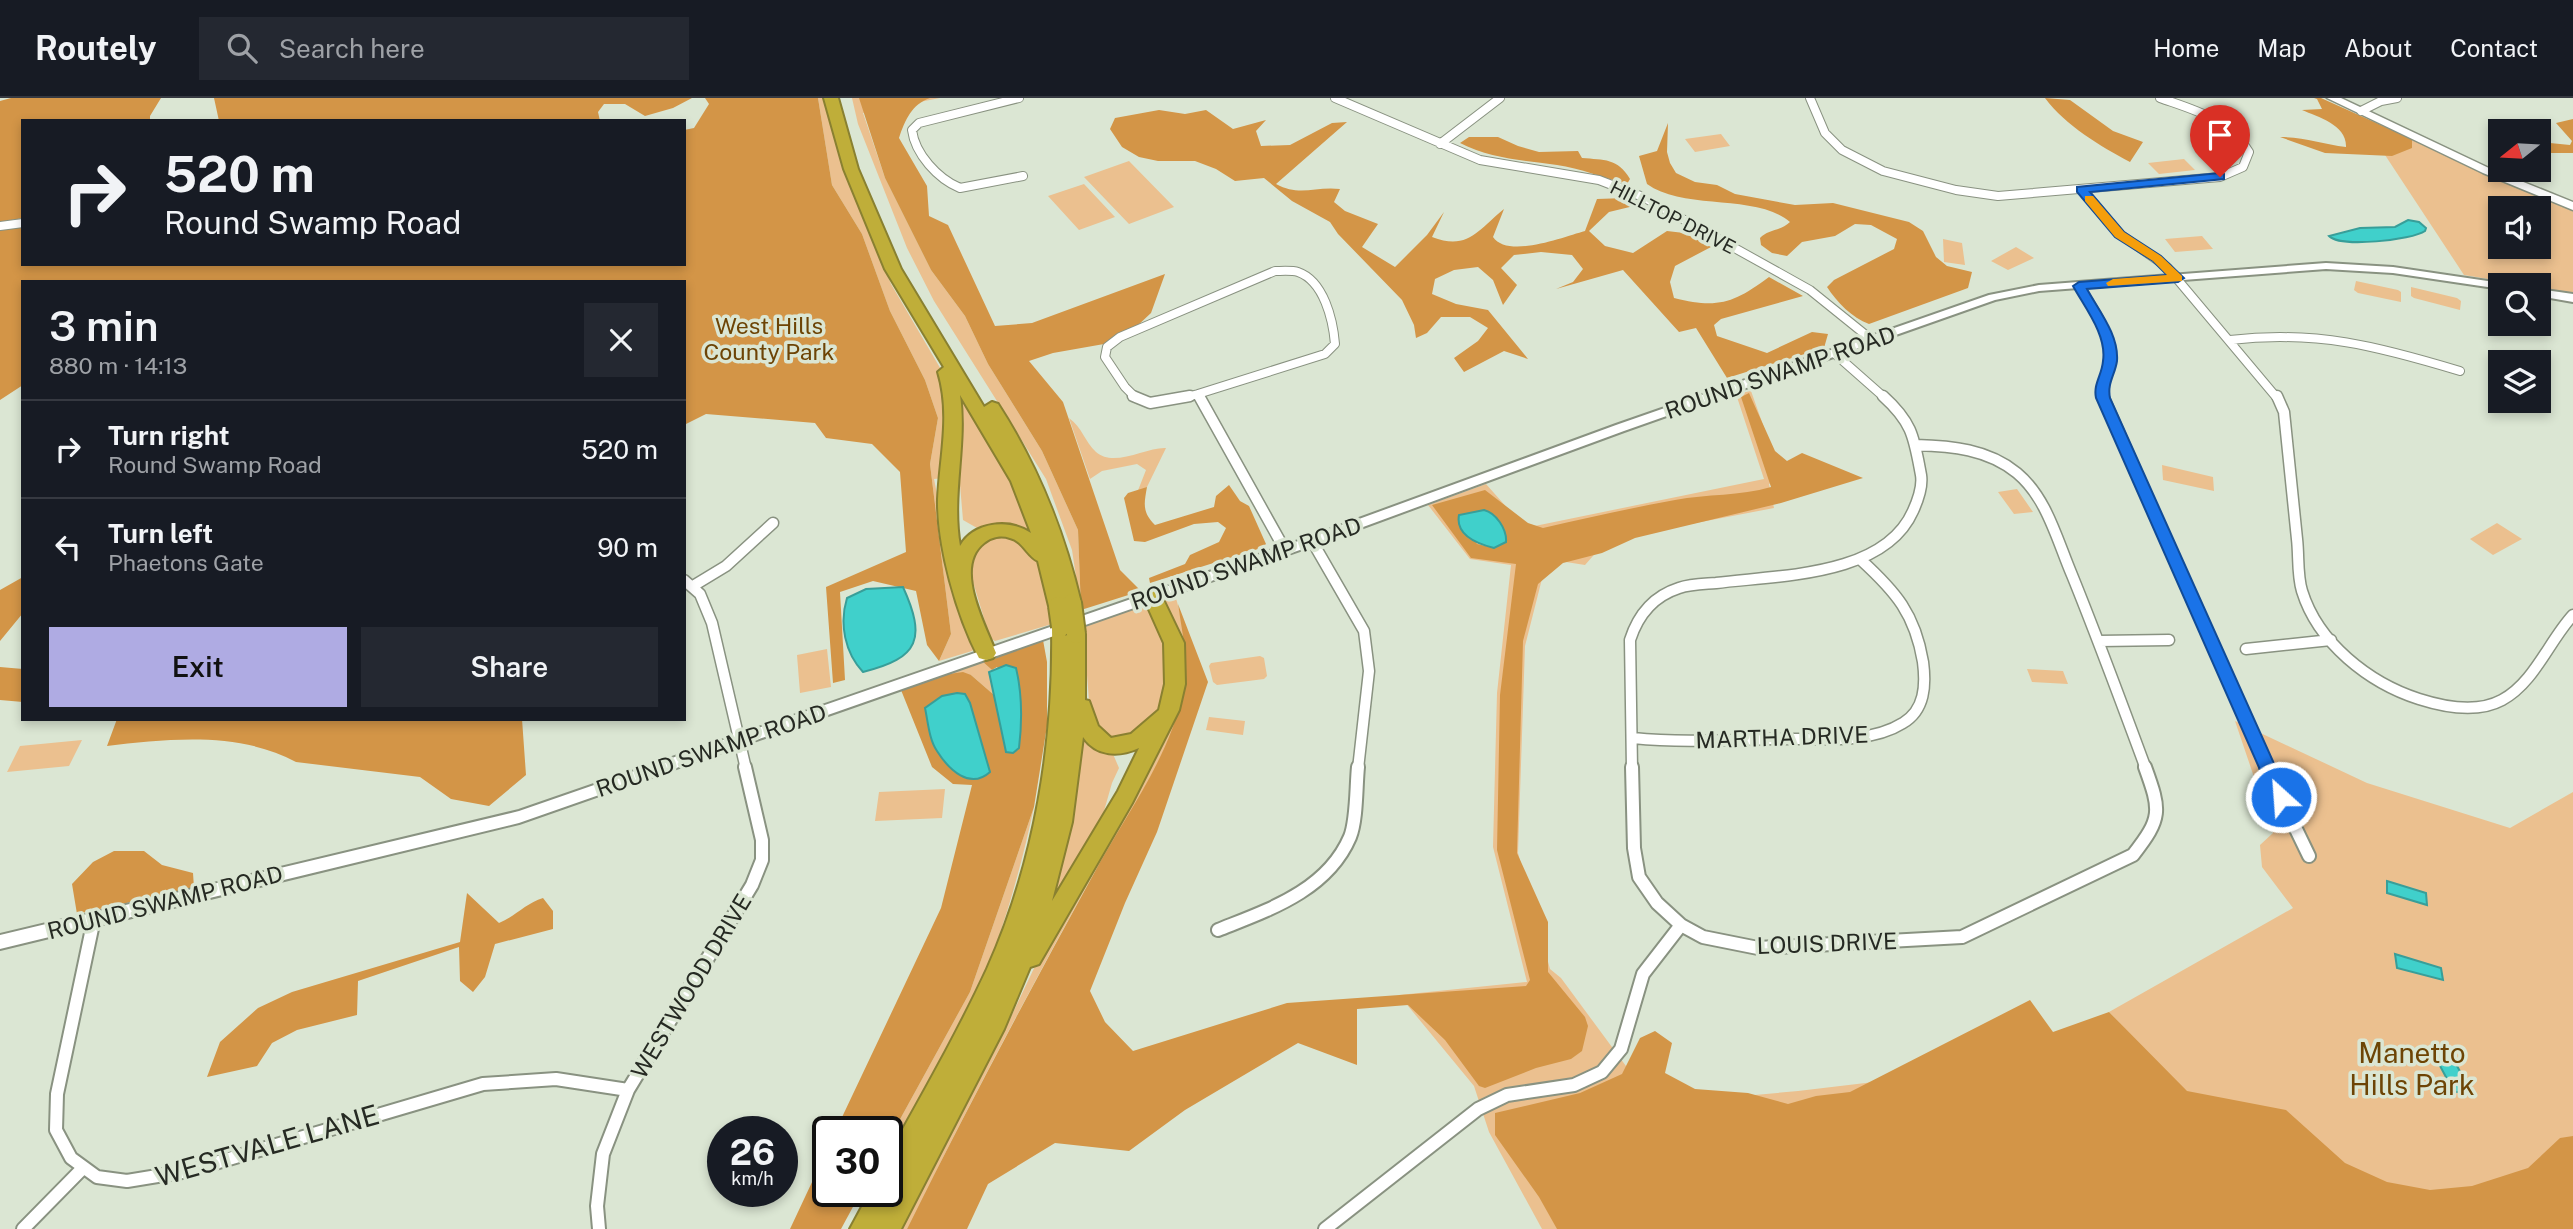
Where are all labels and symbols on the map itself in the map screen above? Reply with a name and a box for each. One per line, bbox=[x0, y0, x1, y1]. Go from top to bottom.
pin bbox=[2190, 105, 2250, 177]
north arrow bbox=[2488, 119, 2552, 182]
street label: HILLTOP DRIVE bbox=[1607, 176, 1739, 258]
park label: West Hills County Park bbox=[704, 312, 835, 365]
street label: ROUND SWAMP ROAD bbox=[1661, 320, 1899, 424]
street label: ROUND SWAMP ROAD bbox=[1127, 511, 1365, 615]
street label: ROUND SWAMP ROAD bbox=[592, 698, 830, 802]
street label: MARTHA DRIVE bbox=[1695, 720, 1869, 754]
position arrow bbox=[2244, 760, 2318, 834]
street label: ROUND SWAMP ROAD bbox=[44, 860, 286, 944]
street label: WESTWOOD DRIVE bbox=[625, 889, 757, 1083]
street label: LOUIS DRIVE bbox=[1756, 927, 1898, 959]
park label: Manetto Hills Park bbox=[2349, 1036, 2475, 1101]
street label: WESTVALE LANE bbox=[151, 1097, 383, 1193]
speed limit sign: 30 bbox=[812, 1116, 903, 1207]

